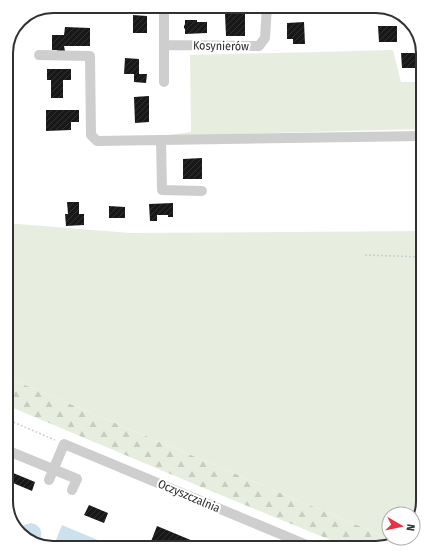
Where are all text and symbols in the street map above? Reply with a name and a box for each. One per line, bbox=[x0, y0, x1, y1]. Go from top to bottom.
street label: Kosynierów bbox=[193, 39, 249, 53]
street label: Oczyszczalnia bbox=[156, 477, 222, 515]
north arrow bbox=[381, 506, 421, 546]
text: N bbox=[403, 523, 417, 532]

